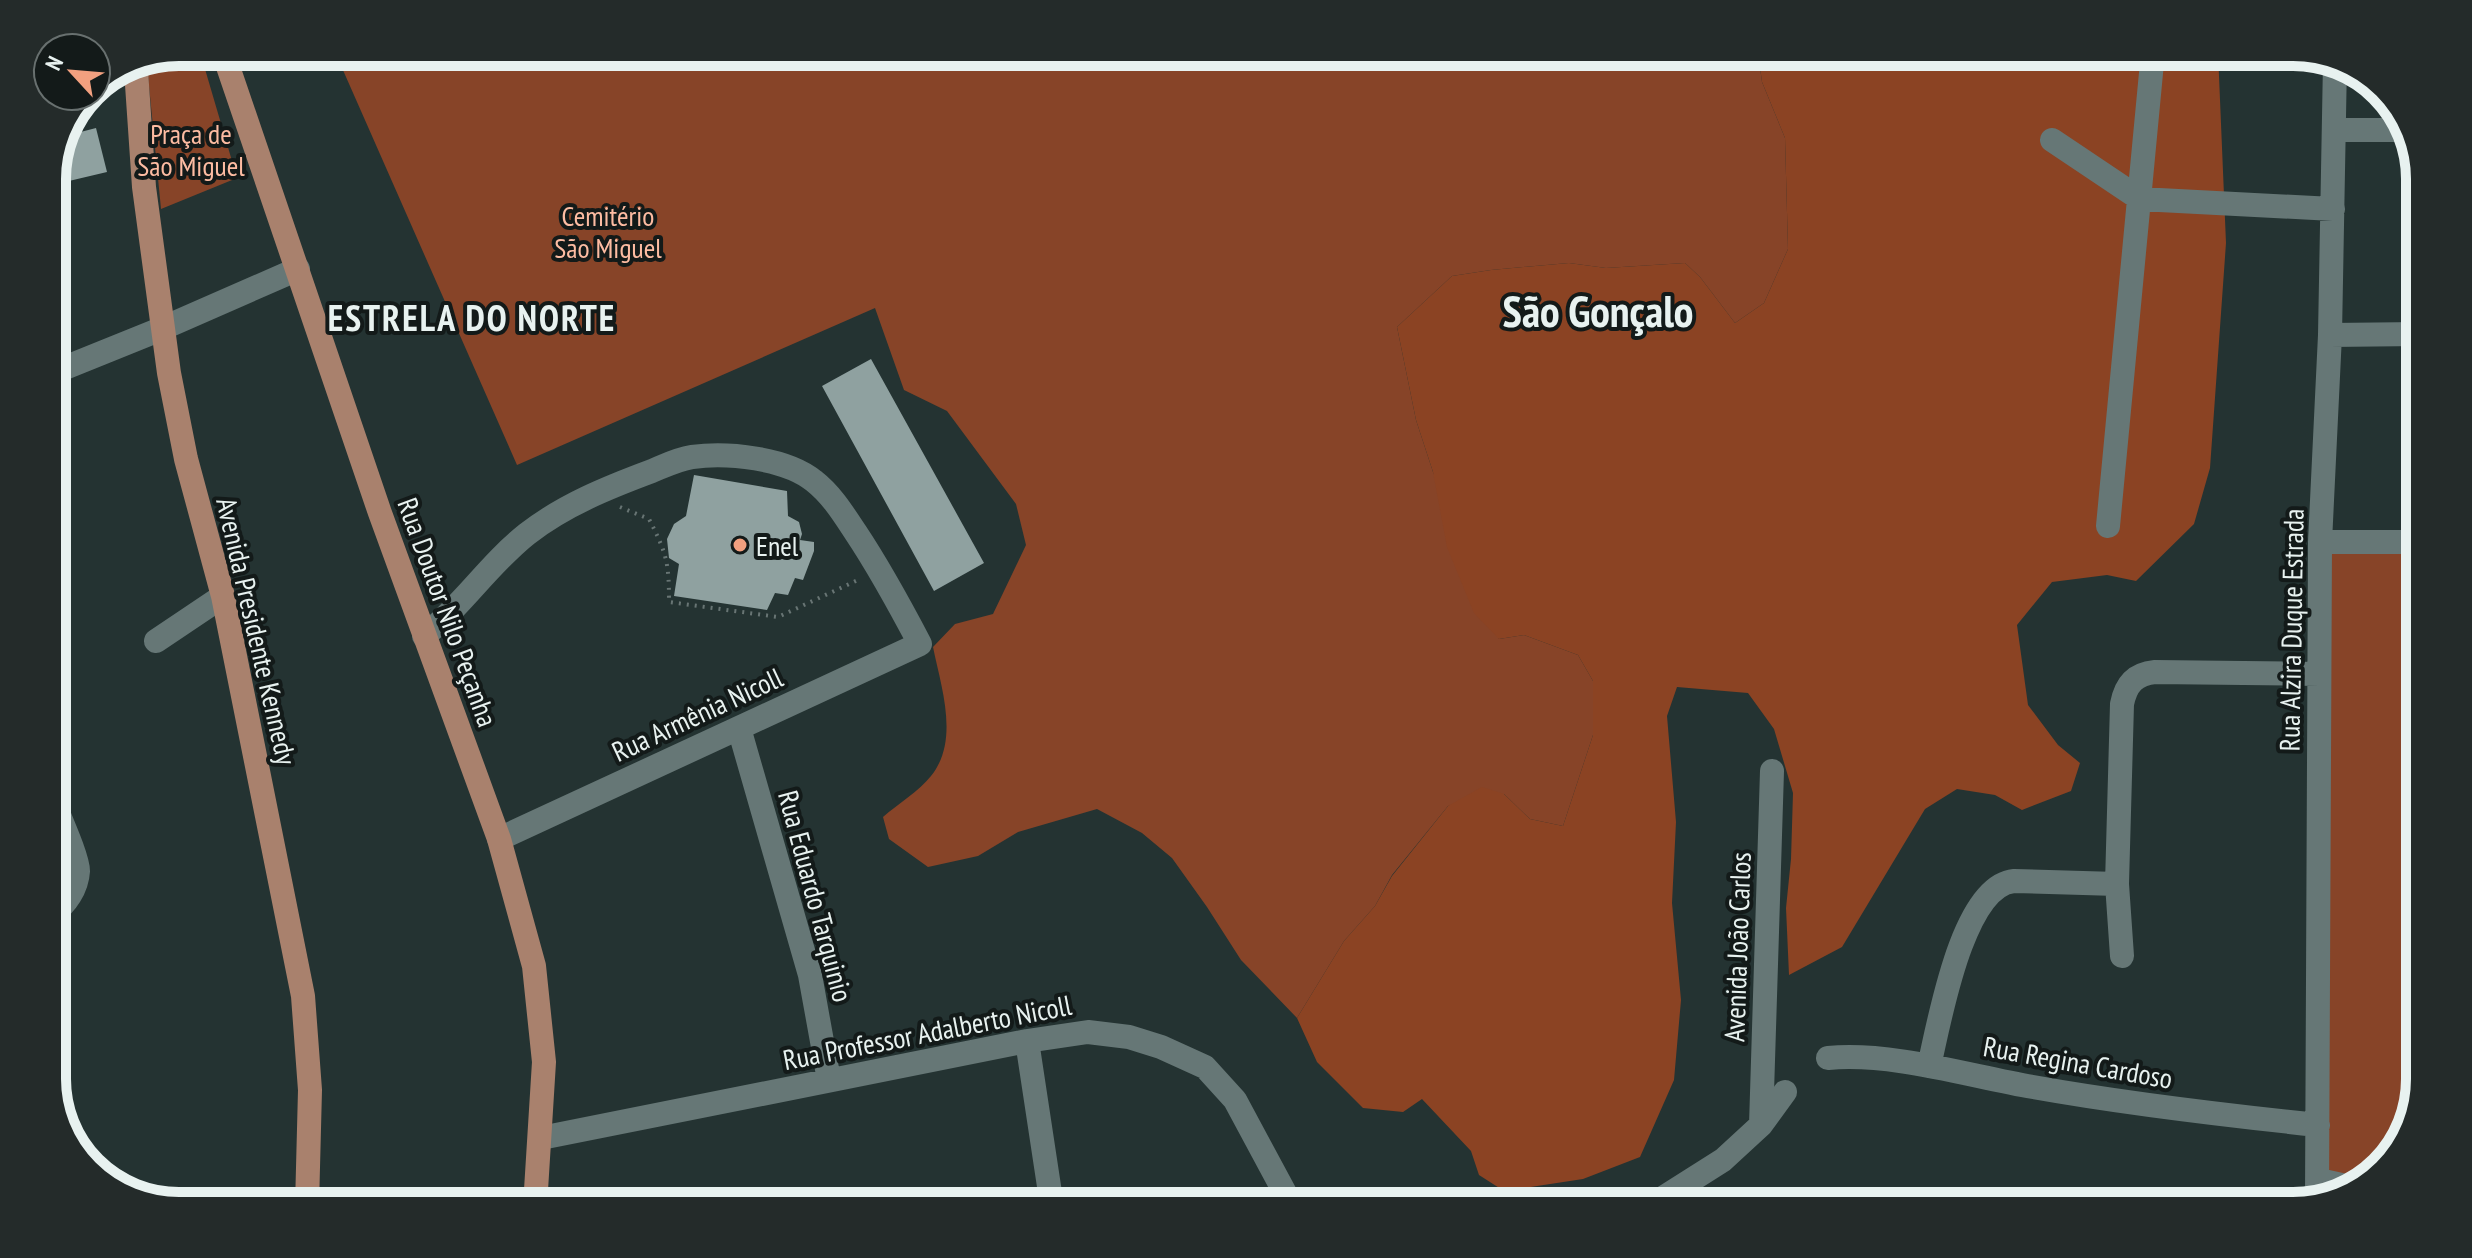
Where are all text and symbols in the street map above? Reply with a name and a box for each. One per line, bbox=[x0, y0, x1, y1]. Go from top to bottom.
north arrow bbox=[32, 32, 112, 112]
text: N bbox=[39, 52, 69, 75]
park label: Praça de São Miguel bbox=[137, 115, 245, 184]
park label: Cemitério São Miguel bbox=[554, 197, 662, 266]
district label: São Gonçalo bbox=[1503, 282, 1693, 339]
district label: ESTRELA DO NORTE bbox=[328, 294, 616, 341]
street label: Rua Doutor Nilo Peçanha bbox=[389, 493, 507, 731]
street label: Avenida Presidente Kennedy bbox=[208, 494, 306, 769]
street label: Rua Alzira Duque Estrada bbox=[2270, 508, 2312, 752]
place label: Enel bbox=[756, 527, 799, 564]
marker: Enel bbox=[731, 536, 749, 554]
street label: Rua Armênia Nicoll bbox=[606, 658, 789, 770]
street label: Rua Eduardo Tarquinio bbox=[770, 786, 862, 1006]
street label: Avenida João Carlos bbox=[1715, 851, 1759, 1043]
street label: Rua Professor Adalberto Nicoll bbox=[780, 986, 1075, 1078]
street label: Rua Regina Cardoso bbox=[1981, 1027, 2175, 1097]

